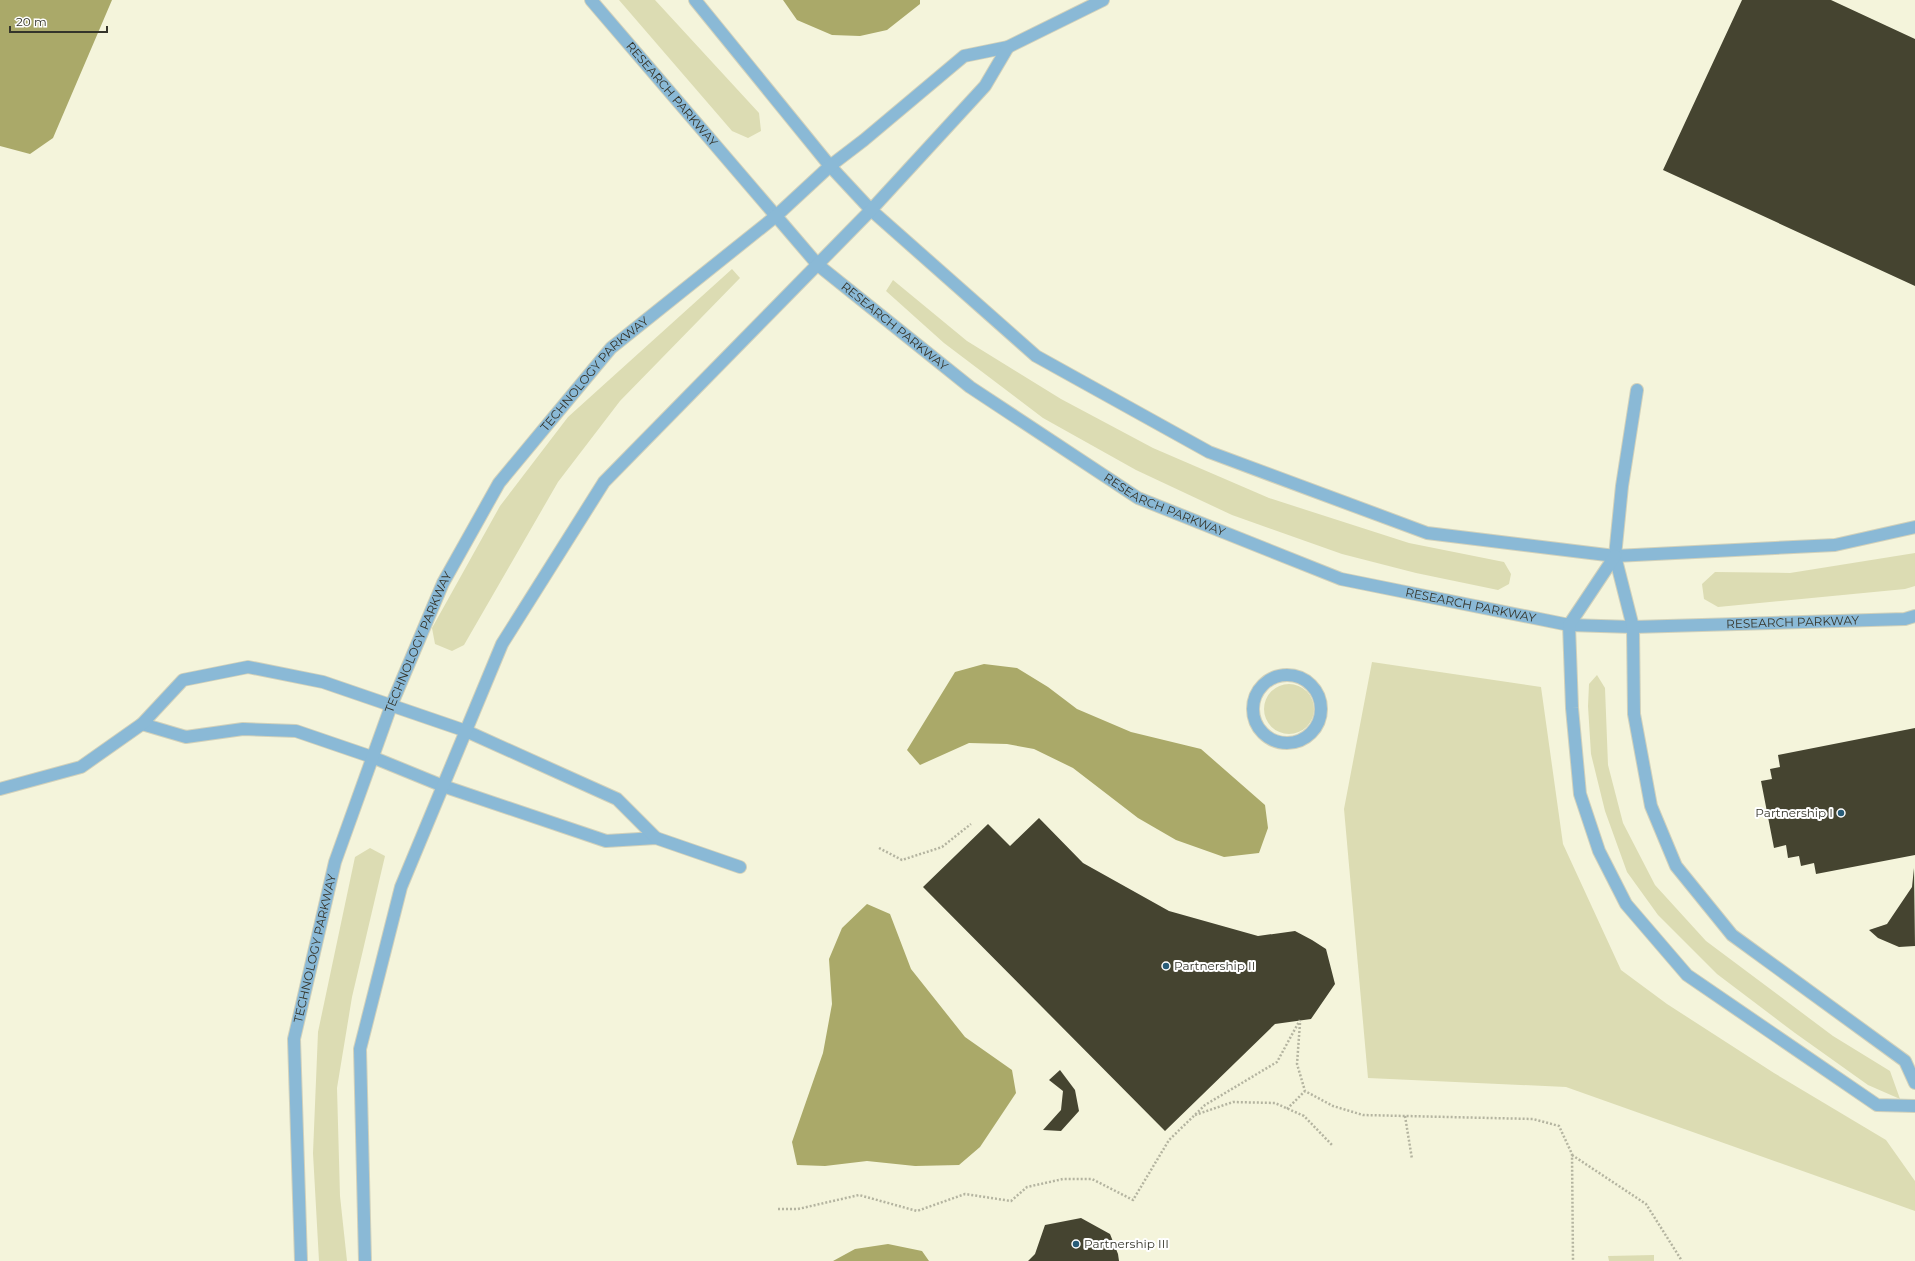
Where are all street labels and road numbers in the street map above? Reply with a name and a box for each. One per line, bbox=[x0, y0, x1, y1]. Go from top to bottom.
street label: RESEARCH PARKWAY bbox=[623, 39, 721, 149]
street label: RESEARCH PARKWAY bbox=[838, 279, 952, 374]
street label: TECHNOLOGY PARKWAY bbox=[537, 313, 652, 434]
street label: RESEARCH PARKWAY bbox=[1101, 469, 1228, 539]
street label: TECHNOLOGY PARKWAY bbox=[381, 568, 455, 715]
street label: RESEARCH PARKWAY bbox=[1404, 584, 1538, 625]
street label: RESEARCH PARKWAY bbox=[1726, 612, 1860, 631]
street label: TECHNOLOGY PARKWAY bbox=[290, 872, 339, 1024]

